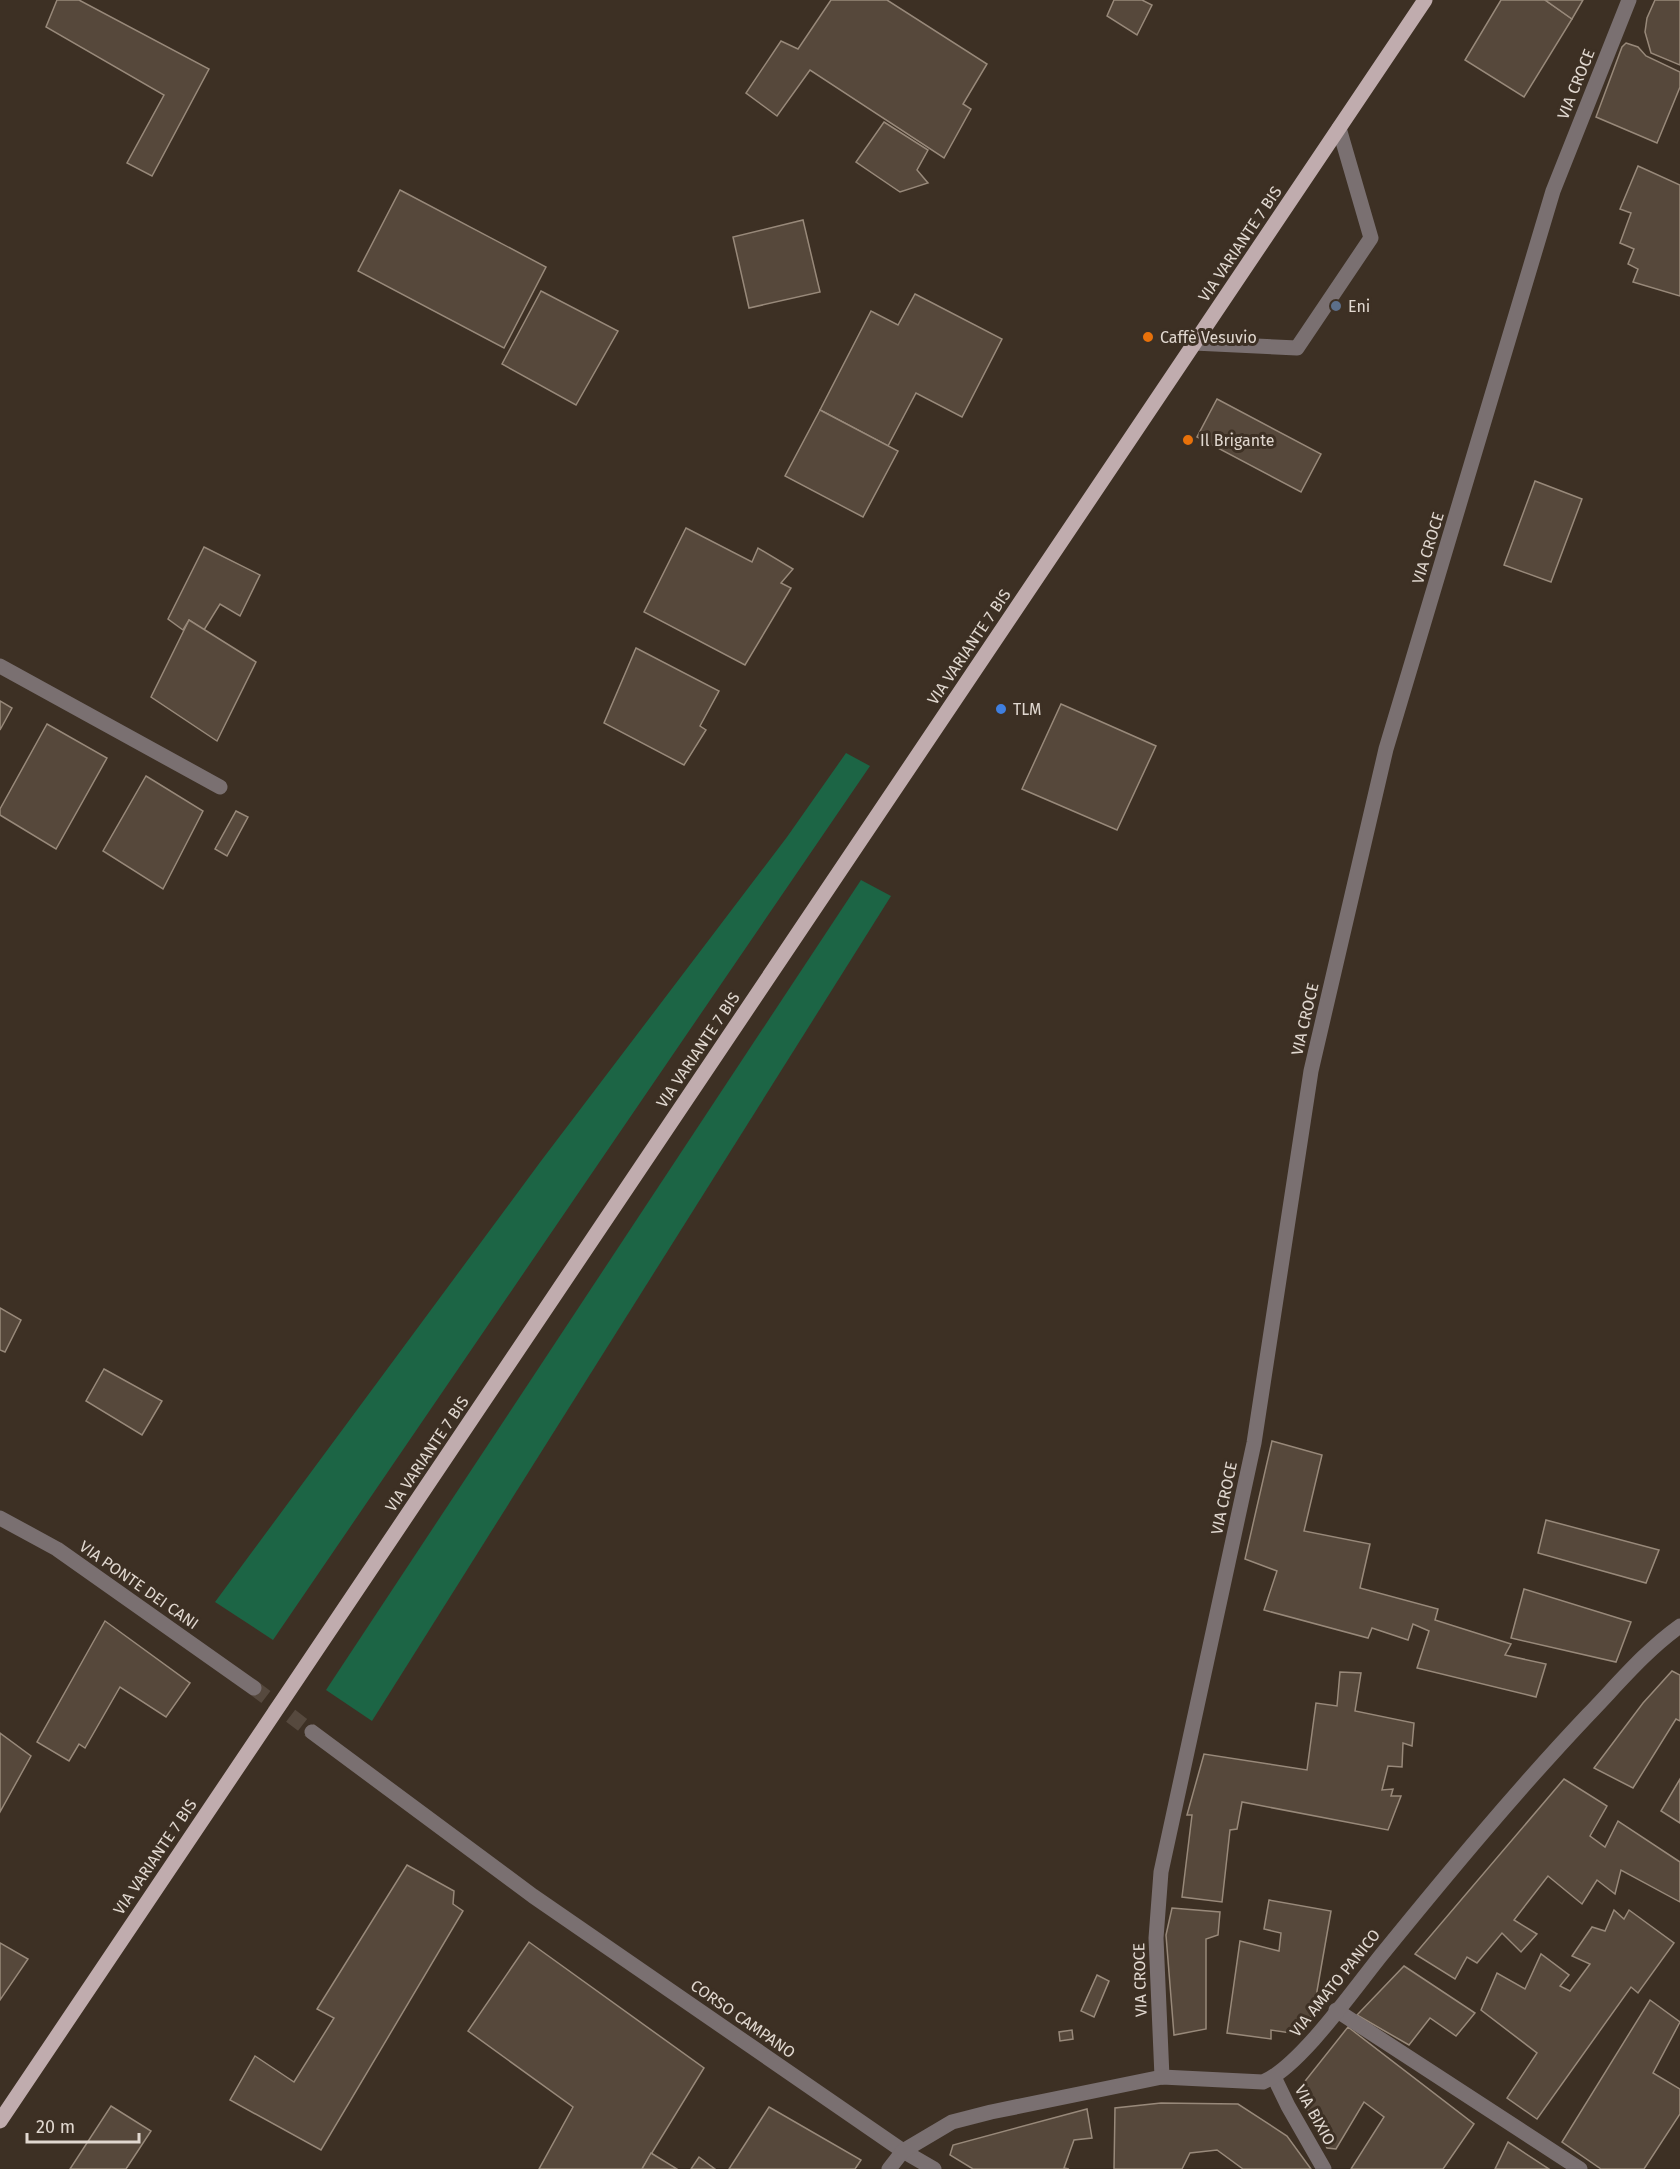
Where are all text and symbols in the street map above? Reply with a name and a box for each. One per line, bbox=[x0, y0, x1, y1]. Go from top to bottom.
street label: VIA CROCE bbox=[1553, 46, 1599, 122]
street label: VIA VARIANTE 7 BIS bbox=[1194, 183, 1286, 305]
place label: Eni bbox=[1348, 297, 1370, 316]
marker: Eni bbox=[1329, 299, 1343, 313]
place label: Caffè Vesuvio bbox=[1160, 328, 1257, 347]
marker: Caffè Vesuvio bbox=[1141, 330, 1155, 344]
place label: Il Brigante bbox=[1200, 431, 1274, 450]
marker: Il Brigante bbox=[1181, 433, 1195, 447]
street label: VIA CROCE bbox=[1408, 510, 1448, 586]
street label: VIA VARIANTE 7 BIS bbox=[923, 586, 1015, 708]
place label: TLM bbox=[1013, 700, 1042, 719]
marker: TLM bbox=[994, 702, 1008, 716]
street label: VIA CROCE bbox=[1287, 981, 1323, 1057]
street label: VIA VARIANTE 7 BIS bbox=[652, 989, 744, 1111]
street label: VIA VARIANTE 7 BIS bbox=[381, 1393, 473, 1515]
street label: VIA CROCE bbox=[1207, 1460, 1241, 1536]
street label: VIA PONTE DEI CANI bbox=[76, 1537, 202, 1633]
street label: VIA VARIANTE 7 BIS bbox=[109, 1796, 201, 1918]
street label: VIA AMATO PANICO bbox=[1286, 1925, 1384, 2041]
street label: VIA CROCE bbox=[1129, 1943, 1151, 2017]
street label: CORSO CAMPANO bbox=[687, 1976, 799, 2062]
street label: VIA BIXIO bbox=[1291, 2082, 1339, 2148]
scale bar bbox=[27, 2106, 140, 2144]
text: 20 m bbox=[36, 2116, 75, 2138]

